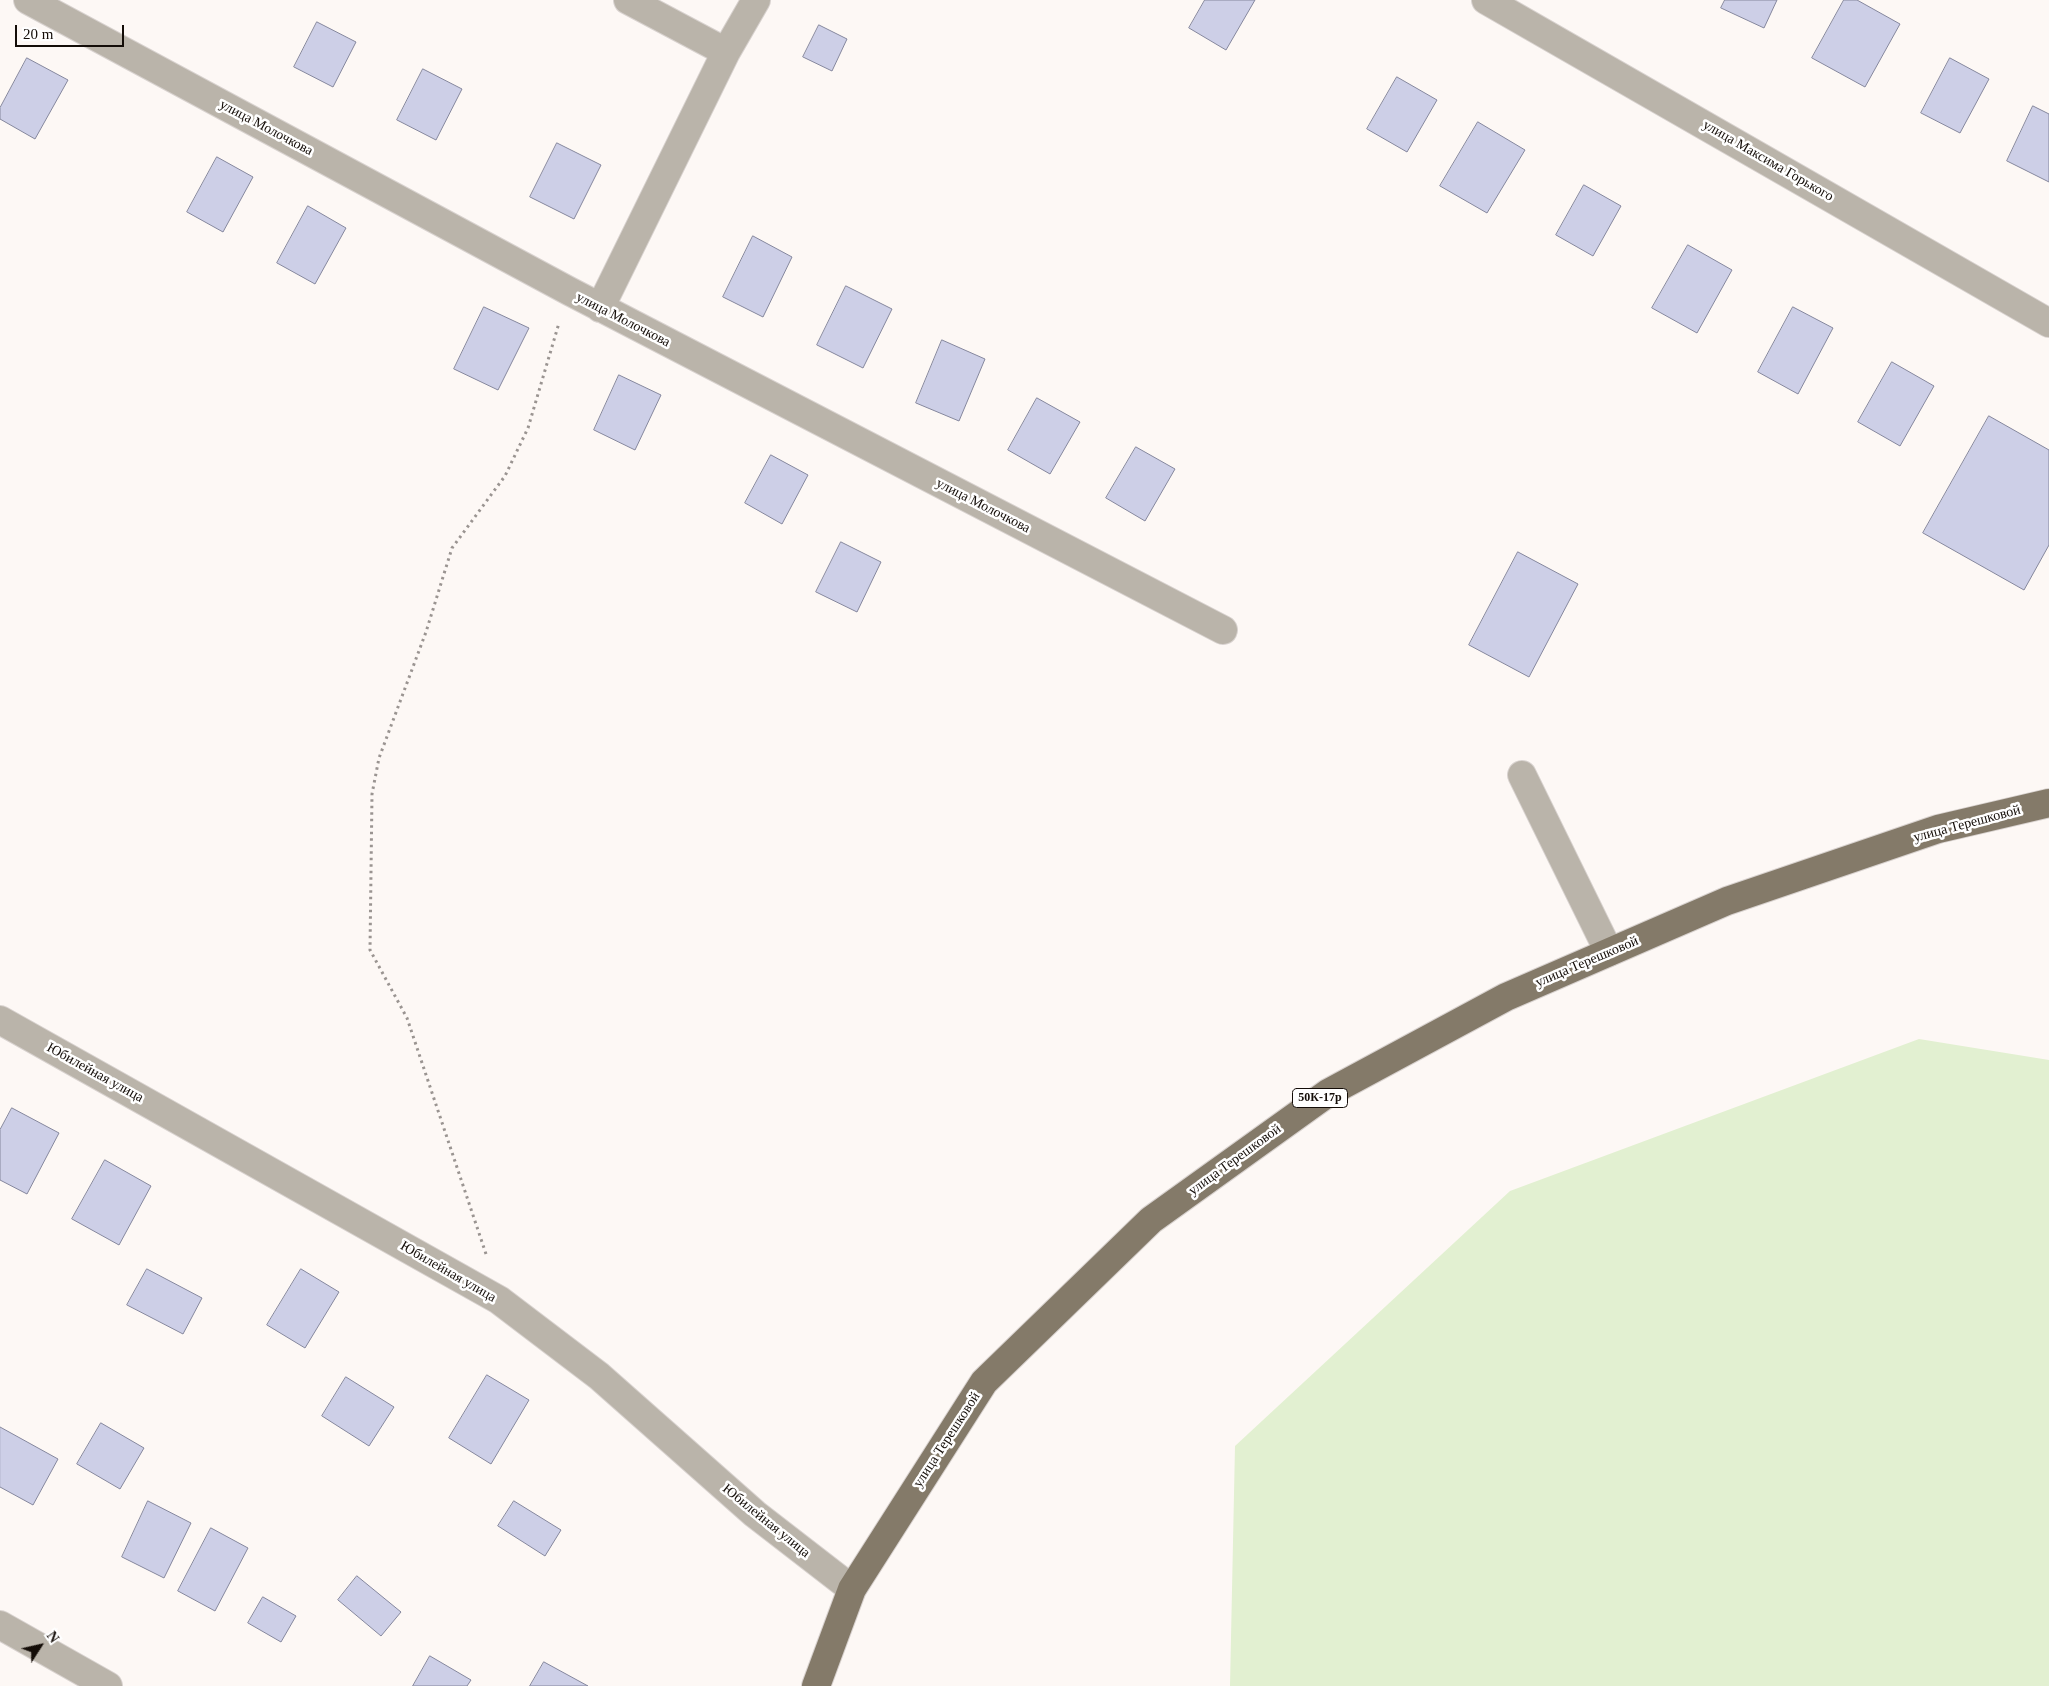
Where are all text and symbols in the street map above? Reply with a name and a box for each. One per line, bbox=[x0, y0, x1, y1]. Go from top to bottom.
scale bar bbox=[18, 15, 126, 47]
text: 20 m bbox=[23, 26, 53, 42]
street label: улица Молочкова bbox=[216, 96, 316, 160]
street label: улица Максима Горького bbox=[1700, 117, 1836, 205]
street label: улица Молочкова bbox=[573, 289, 673, 351]
street label: улица Молочкова bbox=[933, 475, 1033, 537]
street label: улица Терешковой bbox=[1912, 802, 2022, 846]
street label: улица Терешковой bbox=[1533, 933, 1641, 991]
street label: Юбилейная улица bbox=[44, 1039, 146, 1107]
road number: 50К-17р bbox=[1292, 1088, 1348, 1108]
street label: улица Терешковой bbox=[1185, 1121, 1285, 1199]
street label: Юбилейная улица bbox=[397, 1238, 499, 1306]
street label: улица Терешковой bbox=[910, 1389, 984, 1491]
street label: Юбилейная улица bbox=[719, 1481, 813, 1561]
north arrow bbox=[15, 1621, 65, 1671]
text: N bbox=[44, 1629, 62, 1646]

